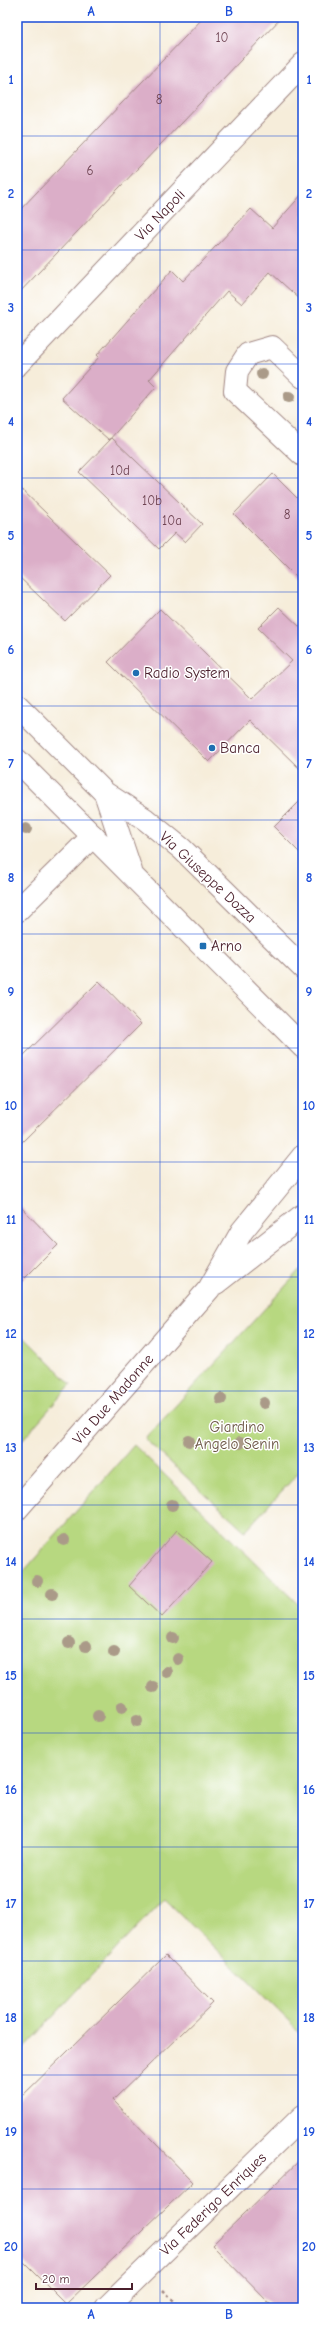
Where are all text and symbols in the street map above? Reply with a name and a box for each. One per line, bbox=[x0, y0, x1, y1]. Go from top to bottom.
text: A bbox=[87, 4, 95, 19]
text: B bbox=[225, 4, 233, 19]
house number: 10 bbox=[215, 30, 229, 45]
text: 1 bbox=[8, 72, 14, 87]
text: 1 bbox=[306, 72, 312, 87]
house number: 8 bbox=[156, 92, 163, 107]
house number: 6 bbox=[86, 163, 94, 178]
text: 2 bbox=[8, 186, 14, 201]
street label: Via Napoli bbox=[131, 186, 189, 244]
text: 2 bbox=[306, 186, 312, 201]
text: 3 bbox=[8, 300, 14, 315]
text: 3 bbox=[306, 300, 312, 315]
text: 4 bbox=[8, 414, 14, 429]
text: 4 bbox=[306, 414, 312, 429]
house number: 10d bbox=[110, 463, 130, 478]
house number: 10b bbox=[142, 493, 162, 508]
house number: 8 bbox=[284, 507, 291, 522]
house number: 10a bbox=[162, 513, 182, 528]
text: 5 bbox=[8, 528, 15, 543]
text: 5 bbox=[306, 528, 313, 543]
text: 6 bbox=[8, 642, 15, 657]
text: 6 bbox=[306, 642, 313, 657]
place label: Radio System bbox=[144, 664, 230, 682]
marker: Radio System bbox=[131, 668, 141, 678]
place label: Banca bbox=[220, 739, 260, 757]
marker: Banca bbox=[207, 743, 217, 753]
text: 7 bbox=[8, 756, 14, 771]
text: 7 bbox=[306, 756, 312, 771]
street label: Via Giuseppe Dozza bbox=[156, 828, 260, 926]
text: 8 bbox=[8, 870, 14, 885]
text: 8 bbox=[306, 870, 312, 885]
place label: Arno bbox=[211, 937, 242, 955]
marker: Arno bbox=[198, 941, 208, 951]
text: 9 bbox=[8, 984, 15, 999]
text: 9 bbox=[306, 984, 313, 999]
text: 10 bbox=[5, 1098, 17, 1113]
text: 10 bbox=[303, 1098, 315, 1113]
text: 11 bbox=[6, 1212, 16, 1227]
text: 11 bbox=[304, 1212, 314, 1227]
text: 12 bbox=[5, 1326, 17, 1341]
text: 12 bbox=[303, 1326, 315, 1341]
street label: Via Due Madonne bbox=[69, 1350, 158, 1448]
park label: Giardino Angelo Senin bbox=[195, 1418, 279, 1453]
text: 13 bbox=[5, 1440, 17, 1455]
text: 13 bbox=[303, 1440, 315, 1455]
text: 14 bbox=[5, 1554, 17, 1569]
text: 14 bbox=[303, 1554, 315, 1569]
text: 15 bbox=[5, 1668, 17, 1683]
text: 15 bbox=[303, 1668, 315, 1683]
text: 16 bbox=[5, 1782, 17, 1797]
text: 16 bbox=[303, 1782, 315, 1797]
text: 17 bbox=[6, 1896, 17, 1911]
text: 17 bbox=[304, 1896, 315, 1911]
text: 18 bbox=[5, 2010, 17, 2025]
text: 18 bbox=[303, 2010, 315, 2025]
text: 19 bbox=[5, 2124, 17, 2139]
text: 19 bbox=[303, 2124, 315, 2139]
street label: Via Federigo Enriques bbox=[156, 2149, 270, 2259]
text: 20 bbox=[4, 2239, 18, 2254]
text: 20 bbox=[302, 2239, 316, 2254]
scale bar bbox=[36, 2265, 132, 2291]
text: 20 m bbox=[42, 2272, 70, 2286]
text: A bbox=[87, 2307, 95, 2322]
text: B bbox=[225, 2307, 233, 2322]

